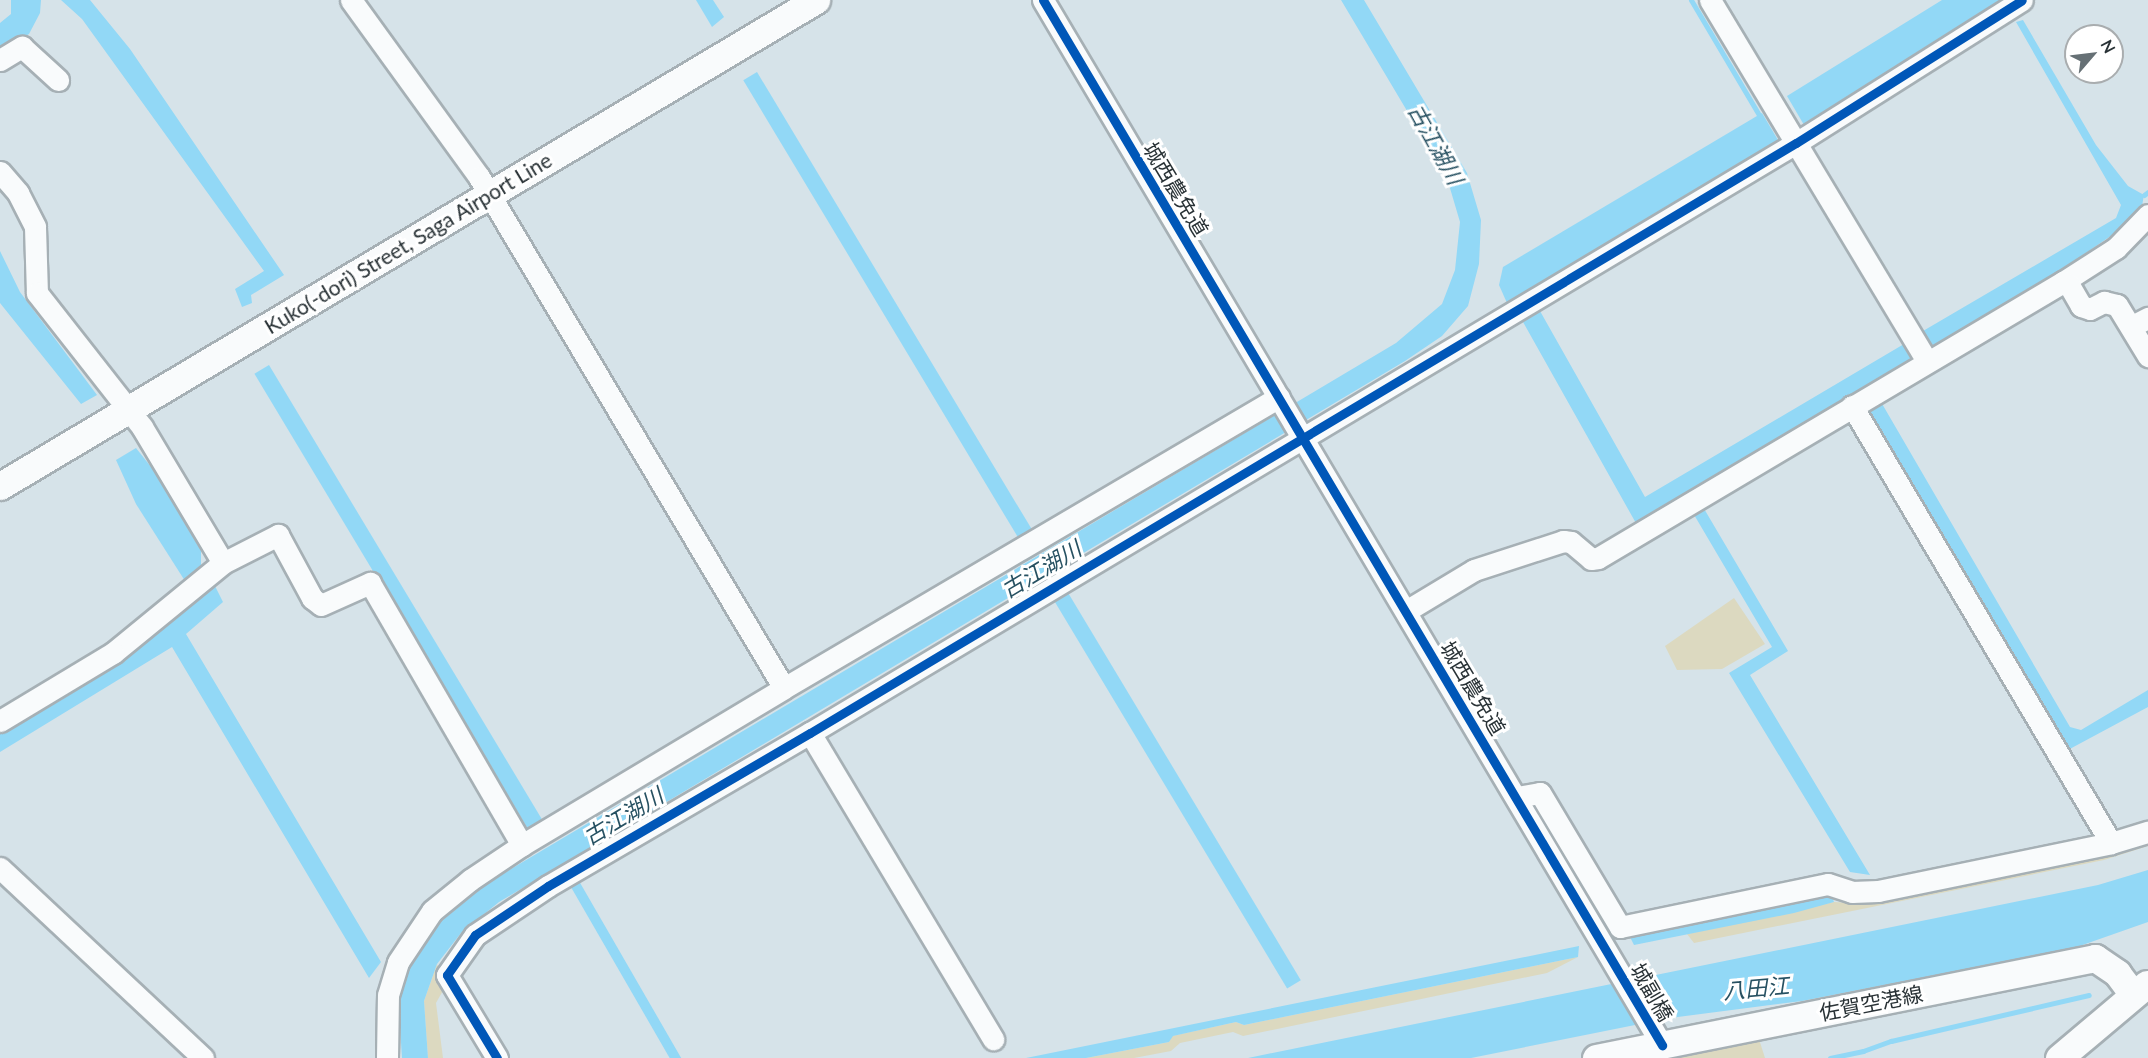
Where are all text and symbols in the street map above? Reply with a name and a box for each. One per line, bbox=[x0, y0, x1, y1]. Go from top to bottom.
north arrow bbox=[2064, 24, 2124, 84]
text: N bbox=[2097, 36, 2120, 56]
water label: 古江湖川 bbox=[1403, 99, 1469, 189]
street label: 城西農免道 bbox=[1138, 138, 1214, 240]
street label: Kuko(-dori) Street, Saga Airport Line bbox=[259, 147, 557, 339]
water label: 古江湖川 bbox=[996, 535, 1086, 603]
street label: 城西農免道 bbox=[1435, 637, 1511, 739]
water label: 古江湖川 bbox=[578, 782, 668, 850]
street label: 城副橋 bbox=[1625, 958, 1679, 1026]
water label: 八田江 bbox=[1722, 972, 1790, 1004]
street label: 佐賀空港線 bbox=[1817, 981, 1925, 1025]

